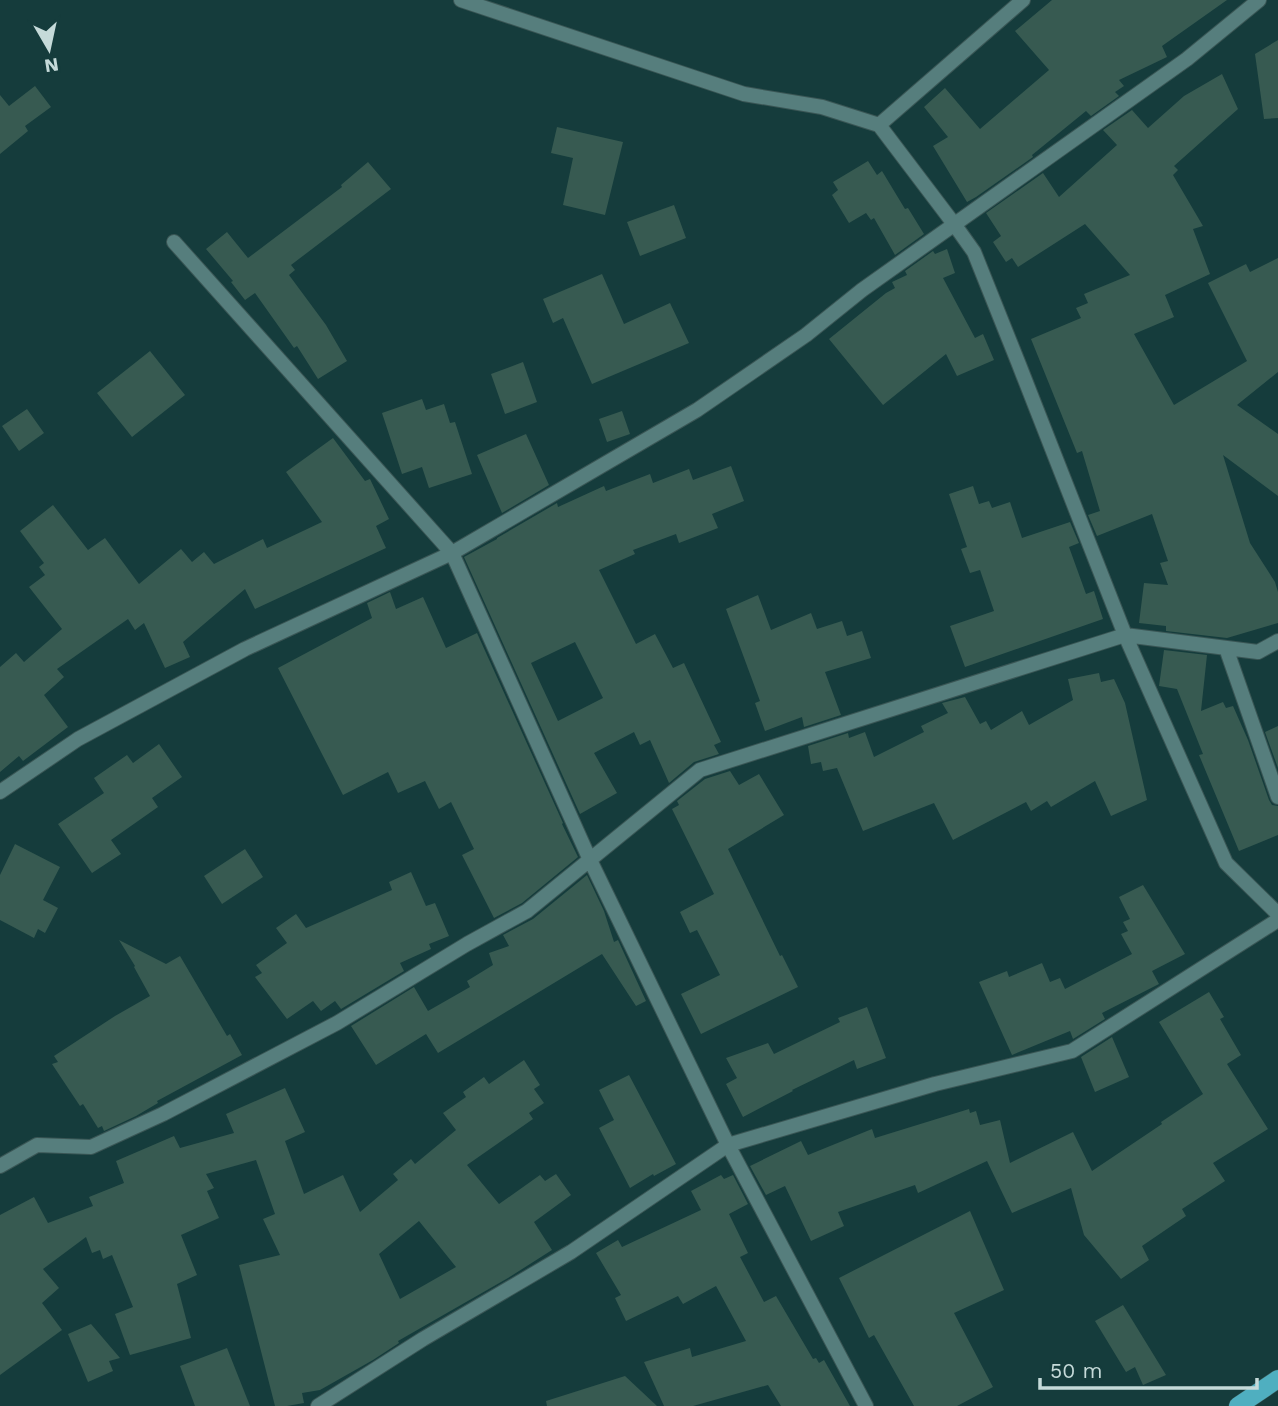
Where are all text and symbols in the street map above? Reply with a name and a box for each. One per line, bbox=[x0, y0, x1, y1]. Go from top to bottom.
north arrow bbox=[14, 14, 84, 84]
text: N bbox=[43, 53, 60, 78]
scale bar bbox=[1040, 1346, 1257, 1390]
text: 50 m bbox=[1050, 1358, 1102, 1383]

